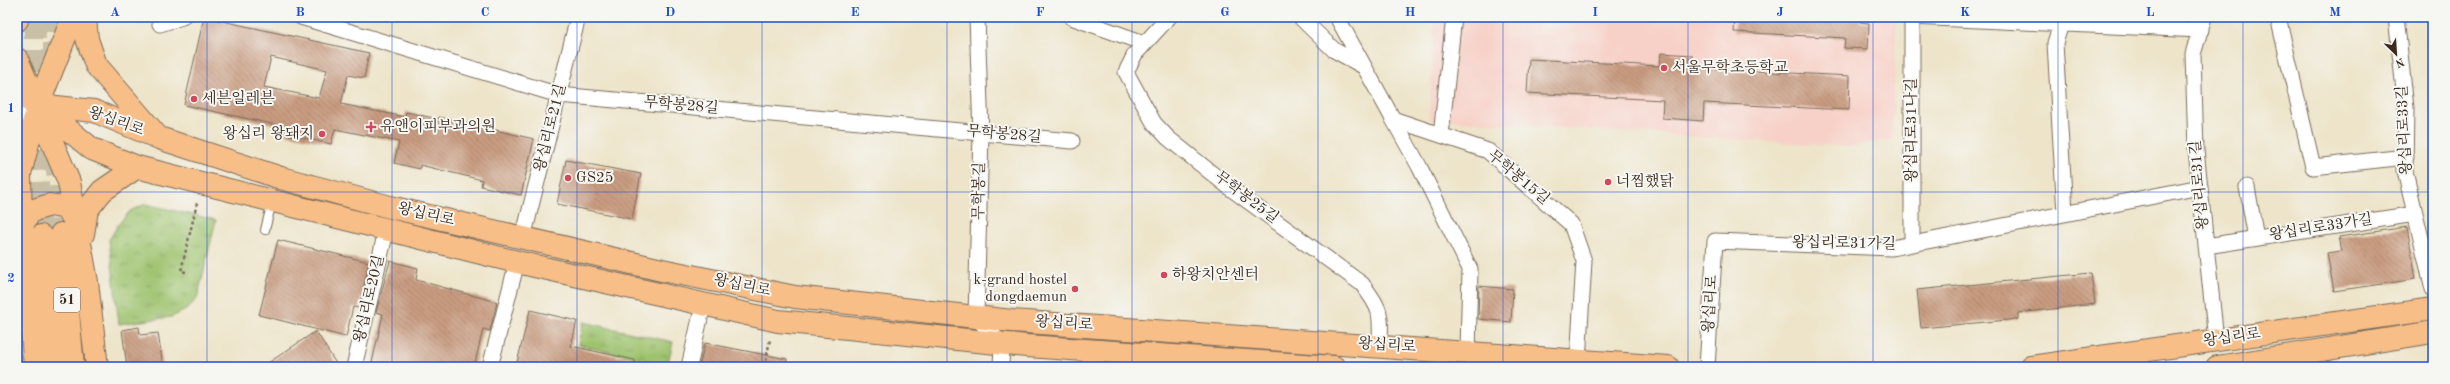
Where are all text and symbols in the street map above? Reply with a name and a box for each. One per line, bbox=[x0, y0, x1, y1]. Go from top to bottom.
text: A bbox=[110, 6, 120, 19]
text: B bbox=[295, 6, 305, 19]
text: C bbox=[481, 6, 489, 19]
text: D bbox=[665, 6, 675, 19]
text: E bbox=[851, 6, 860, 19]
text: F bbox=[1036, 6, 1045, 19]
text: G bbox=[1220, 6, 1230, 19]
text: H bbox=[1405, 6, 1416, 19]
text: I bbox=[1592, 6, 1598, 19]
text: J bbox=[1776, 6, 1784, 19]
text: K bbox=[1960, 6, 1970, 19]
text: L bbox=[2146, 6, 2155, 19]
text: M bbox=[2329, 6, 2341, 19]
north arrow bbox=[2376, 34, 2416, 74]
text: N bbox=[2393, 55, 2406, 69]
place label: 서울무학초등학교 bbox=[1672, 59, 1788, 76]
marker: 서울무학초등학교 bbox=[1659, 63, 1669, 73]
street label: 왕십리로31나길 bbox=[1903, 78, 1920, 182]
street label: 왕십리로21길 bbox=[531, 82, 569, 173]
street label: 왕십리로33길 bbox=[2393, 85, 2415, 175]
place label: 세븐일레븐 bbox=[202, 89, 275, 107]
street label: 무학봉28길 bbox=[643, 92, 719, 117]
marker: 세븐일레븐 bbox=[189, 94, 199, 104]
text: 1 bbox=[7, 102, 15, 115]
street label: 왕십리로 bbox=[86, 103, 147, 139]
place label: 유앤이피부과의원 bbox=[380, 118, 496, 135]
marker: 유앤이피부과의원 bbox=[365, 121, 377, 133]
street label: 무학봉28길 bbox=[966, 121, 1042, 146]
place label: 왕십리 왕돼지 bbox=[223, 125, 314, 142]
marker: 왕십리 왕돼지 bbox=[317, 129, 327, 139]
street label: 왕십리로31길 bbox=[2187, 140, 2211, 231]
street label: 무학봉15길 bbox=[1484, 146, 1554, 208]
street label: 무학봉길 bbox=[969, 162, 988, 220]
street label: 무학봉25길 bbox=[1211, 167, 1282, 227]
place label: GS25 bbox=[576, 171, 614, 186]
marker: GS25 bbox=[563, 173, 573, 183]
place label: 너찜했닭 bbox=[1616, 173, 1674, 190]
marker: 너찜했닭 bbox=[1603, 177, 1613, 187]
street label: 왕십리로 bbox=[396, 199, 457, 229]
street label: 왕십리로33가길 bbox=[2268, 210, 2374, 244]
street label: 왕십리로31가길 bbox=[1792, 234, 1896, 252]
street label: 왕십리로20길 bbox=[351, 253, 387, 344]
place label: 하왕치안센터 bbox=[1172, 266, 1259, 283]
marker: 하왕치안센터 bbox=[1159, 270, 1169, 280]
street label: 왕십리로 bbox=[712, 271, 773, 299]
text: 2 bbox=[7, 272, 15, 285]
place label: k-grand hostel dongdaemun bbox=[974, 273, 1067, 305]
street label: 왕십리로 bbox=[1700, 274, 1721, 333]
marker: k-grand hostel dongdaemun bbox=[1070, 284, 1080, 294]
road number: 51 bbox=[54, 288, 80, 312]
street label: 왕십리로 bbox=[1035, 313, 1094, 334]
street label: 왕십리로 bbox=[2202, 324, 2262, 349]
street label: 왕십리로 bbox=[1358, 335, 1417, 356]

